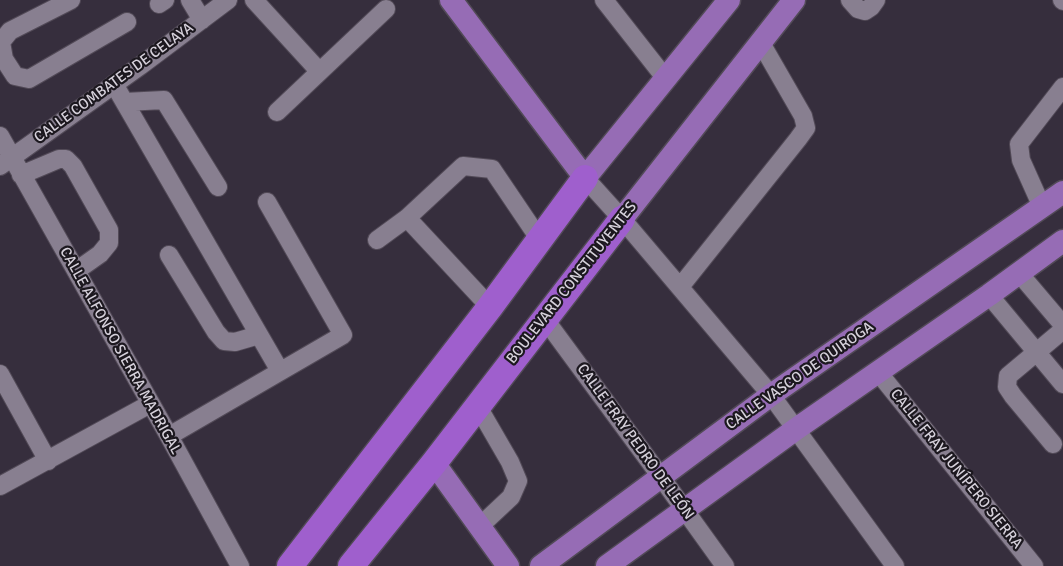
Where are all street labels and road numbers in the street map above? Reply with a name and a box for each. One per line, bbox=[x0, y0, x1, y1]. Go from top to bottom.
street label: CALLE COMBATES DE CELAYA bbox=[31, 19, 197, 147]
street label: BOULEVARD CONSTITUYENTES bbox=[503, 198, 641, 368]
street label: CALLE ALFONSO SIERRA MADRIGAL bbox=[55, 244, 185, 458]
street label: CALLE VASCO DE QUIROGA bbox=[723, 318, 877, 434]
street label: CALLE FRAY PEDRO DE LEÓN bbox=[573, 361, 697, 523]
street label: CALLE FRAY JUNÍPERO SIERRA bbox=[886, 386, 1026, 552]

